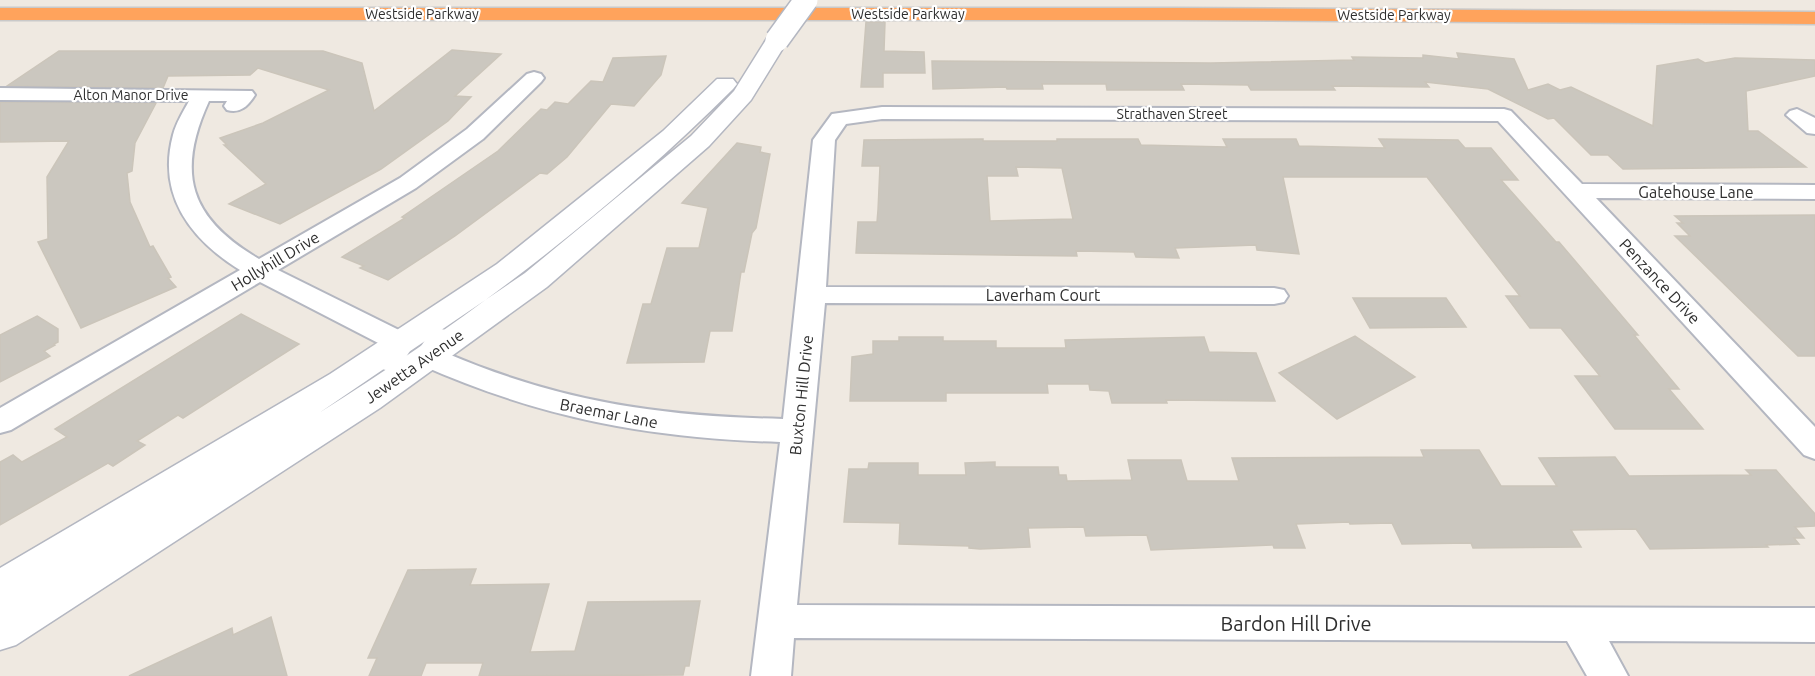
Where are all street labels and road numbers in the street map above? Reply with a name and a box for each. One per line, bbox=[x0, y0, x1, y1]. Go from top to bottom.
street label: Westside Parkway bbox=[365, 6, 479, 22]
street label: Westside Parkway bbox=[851, 6, 965, 22]
street label: Westside Parkway bbox=[1337, 7, 1451, 23]
street label: Alton Manor Drive bbox=[74, 87, 188, 103]
street label: Strathaven Street bbox=[1117, 106, 1228, 122]
street label: Gatehouse Lane bbox=[1638, 183, 1754, 201]
street label: Hollyhill Drive bbox=[228, 228, 322, 294]
street label: Penzance Drive bbox=[1616, 235, 1704, 327]
street label: Laverham Court bbox=[986, 286, 1101, 304]
street label: Jewetta Avenue bbox=[361, 325, 467, 407]
street label: Buxton Hill Drive bbox=[786, 334, 816, 456]
street label: Braemar Lane bbox=[559, 395, 659, 431]
street label: Bardon Hill Drive bbox=[1220, 612, 1372, 635]

